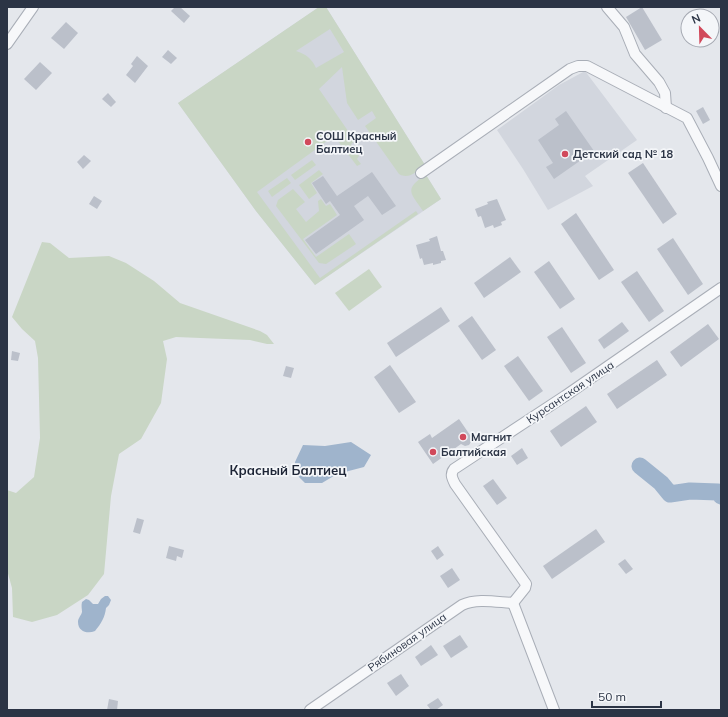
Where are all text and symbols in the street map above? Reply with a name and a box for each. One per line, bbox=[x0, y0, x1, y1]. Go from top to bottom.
north arrow bbox=[680, 8, 720, 48]
text: N bbox=[690, 11, 703, 27]
place label: СОШ Красный Балтиец bbox=[316, 129, 397, 156]
marker: СОШ Красный Балтиец bbox=[303, 137, 313, 147]
place label: Детский сад № 18 bbox=[573, 147, 674, 161]
marker: Детский сад № 18 bbox=[560, 149, 570, 159]
street label: Курсантская улица bbox=[524, 358, 616, 426]
place label: Магнит bbox=[471, 430, 512, 444]
marker: Магнит bbox=[458, 432, 468, 442]
place label: Балтийская bbox=[441, 445, 506, 459]
marker: Балтийская bbox=[428, 447, 438, 457]
district label: Красный Балтиец bbox=[229, 462, 347, 478]
street label: Рябиновая улица bbox=[365, 610, 449, 674]
scale bar bbox=[592, 683, 661, 709]
text: 50 m bbox=[598, 689, 626, 704]

